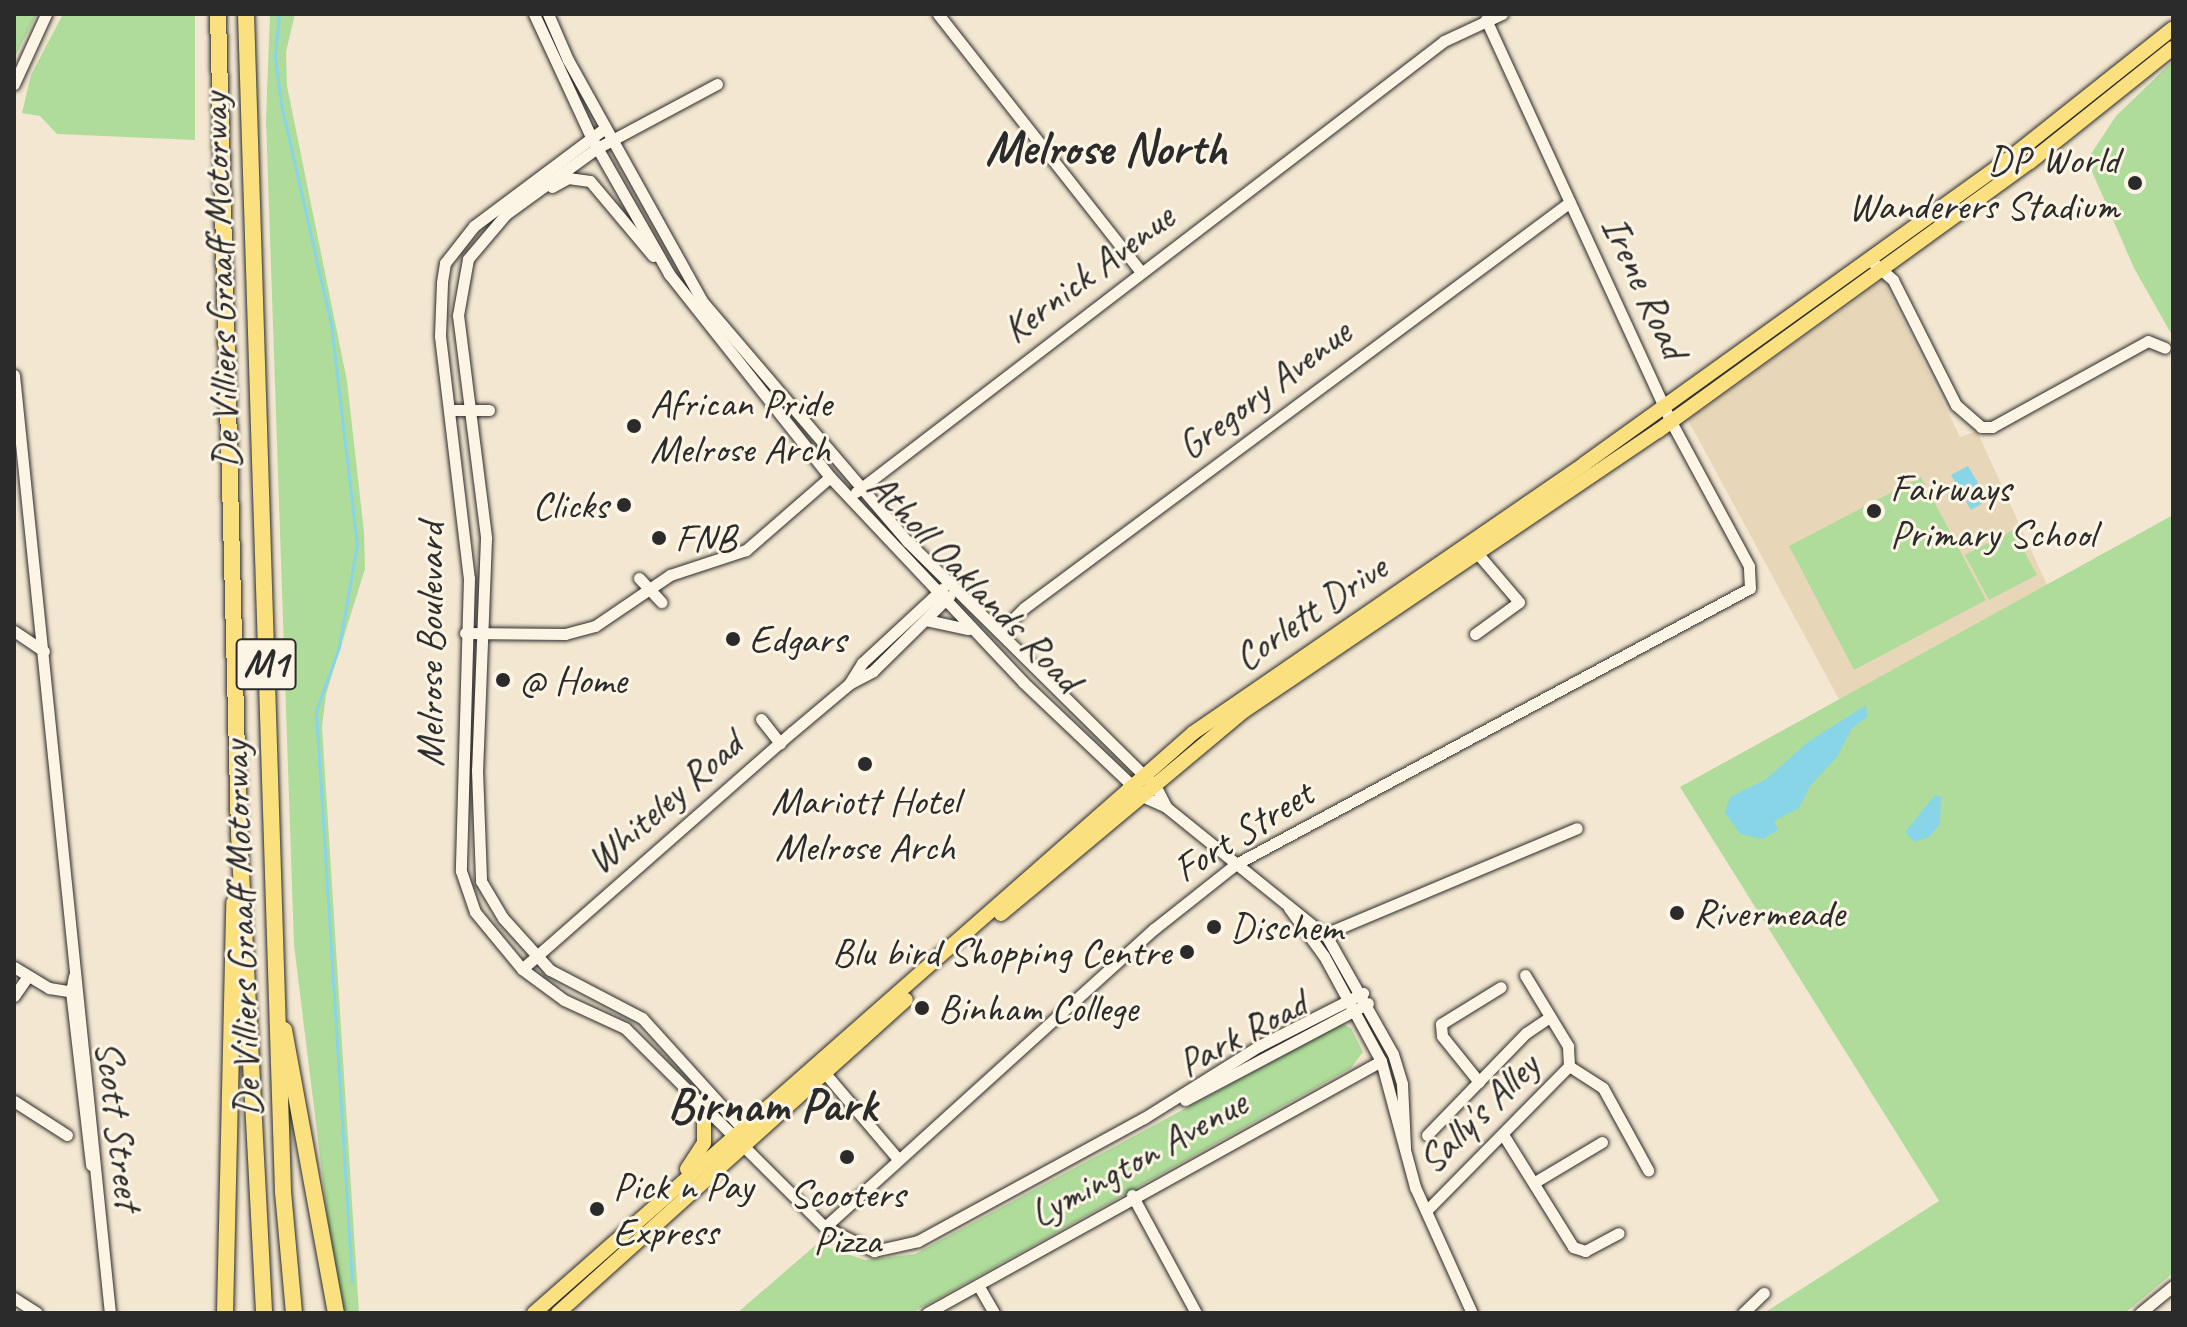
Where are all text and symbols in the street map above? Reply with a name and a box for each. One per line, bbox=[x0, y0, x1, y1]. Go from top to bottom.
street label: De Villiers Graaff Motorway bbox=[189, 92, 251, 470]
district label: Melrose North bbox=[985, 120, 1227, 178]
place label: DP World Wanderers Stadium bbox=[1850, 136, 2119, 230]
marker: DP World Wanderers Stadium bbox=[2126, 174, 2144, 192]
street label: Kernick Avenue bbox=[993, 193, 1183, 353]
street label: Irene Road bbox=[1591, 209, 1699, 365]
street label: Gregory Avenue bbox=[1168, 308, 1360, 470]
place label: African Pride Melrose Arch bbox=[650, 379, 832, 473]
marker: African Pride Melrose Arch bbox=[625, 417, 643, 435]
street label: Atholl Oaklands Road bbox=[858, 462, 1092, 702]
place label: Fairways Primary School bbox=[1890, 464, 2095, 558]
place label: Clicks bbox=[532, 481, 608, 529]
marker: Clicks bbox=[615, 496, 633, 514]
marker: Fairways Primary School bbox=[1865, 502, 1883, 520]
place label: FNB bbox=[675, 514, 736, 562]
street label: Melrose Boulevard bbox=[406, 523, 454, 767]
marker: FNB bbox=[650, 529, 668, 547]
street label: Corlett Drive bbox=[1224, 543, 1396, 681]
place label: Edgars bbox=[749, 615, 846, 663]
road number: M1 bbox=[234, 630, 298, 698]
marker: Edgars bbox=[724, 630, 742, 648]
place label: @ Home bbox=[519, 656, 626, 704]
marker: @ Home bbox=[494, 671, 512, 689]
street label: Whiteley Road bbox=[576, 721, 752, 883]
street label: De Villiers Graaff Motorway bbox=[210, 740, 272, 1118]
marker: Mariott Hotel Melrose Arch bbox=[856, 755, 874, 773]
street label: Fort Street bbox=[1164, 769, 1322, 893]
place label: Mariott Hotel Melrose Arch bbox=[771, 777, 959, 871]
place label: Rivermeade bbox=[1693, 889, 1845, 937]
place label: Dischem bbox=[1230, 903, 1342, 951]
marker: Rivermeade bbox=[1668, 904, 1686, 922]
marker: Dischem bbox=[1205, 918, 1223, 936]
place label: Blu bird Shopping Centre bbox=[831, 928, 1171, 976]
marker: Blu bird Shopping Centre bbox=[1178, 943, 1196, 961]
street label: Park Road bbox=[1169, 979, 1315, 1087]
place label: Binham College bbox=[938, 984, 1138, 1032]
marker: Binham College bbox=[913, 999, 931, 1017]
street label: Scott Street bbox=[85, 1038, 153, 1212]
street label: Sally's Alley bbox=[1407, 1042, 1549, 1184]
district label: Birnam Park bbox=[667, 1077, 877, 1135]
street label: Lymington Avenue bbox=[1021, 1079, 1255, 1237]
marker: Scooters Pizza bbox=[838, 1148, 856, 1166]
place label: Pick n Pay Express bbox=[613, 1162, 753, 1256]
place label: Scooters Pizza bbox=[789, 1170, 905, 1264]
marker: Pick n Pay Express bbox=[588, 1200, 606, 1218]

